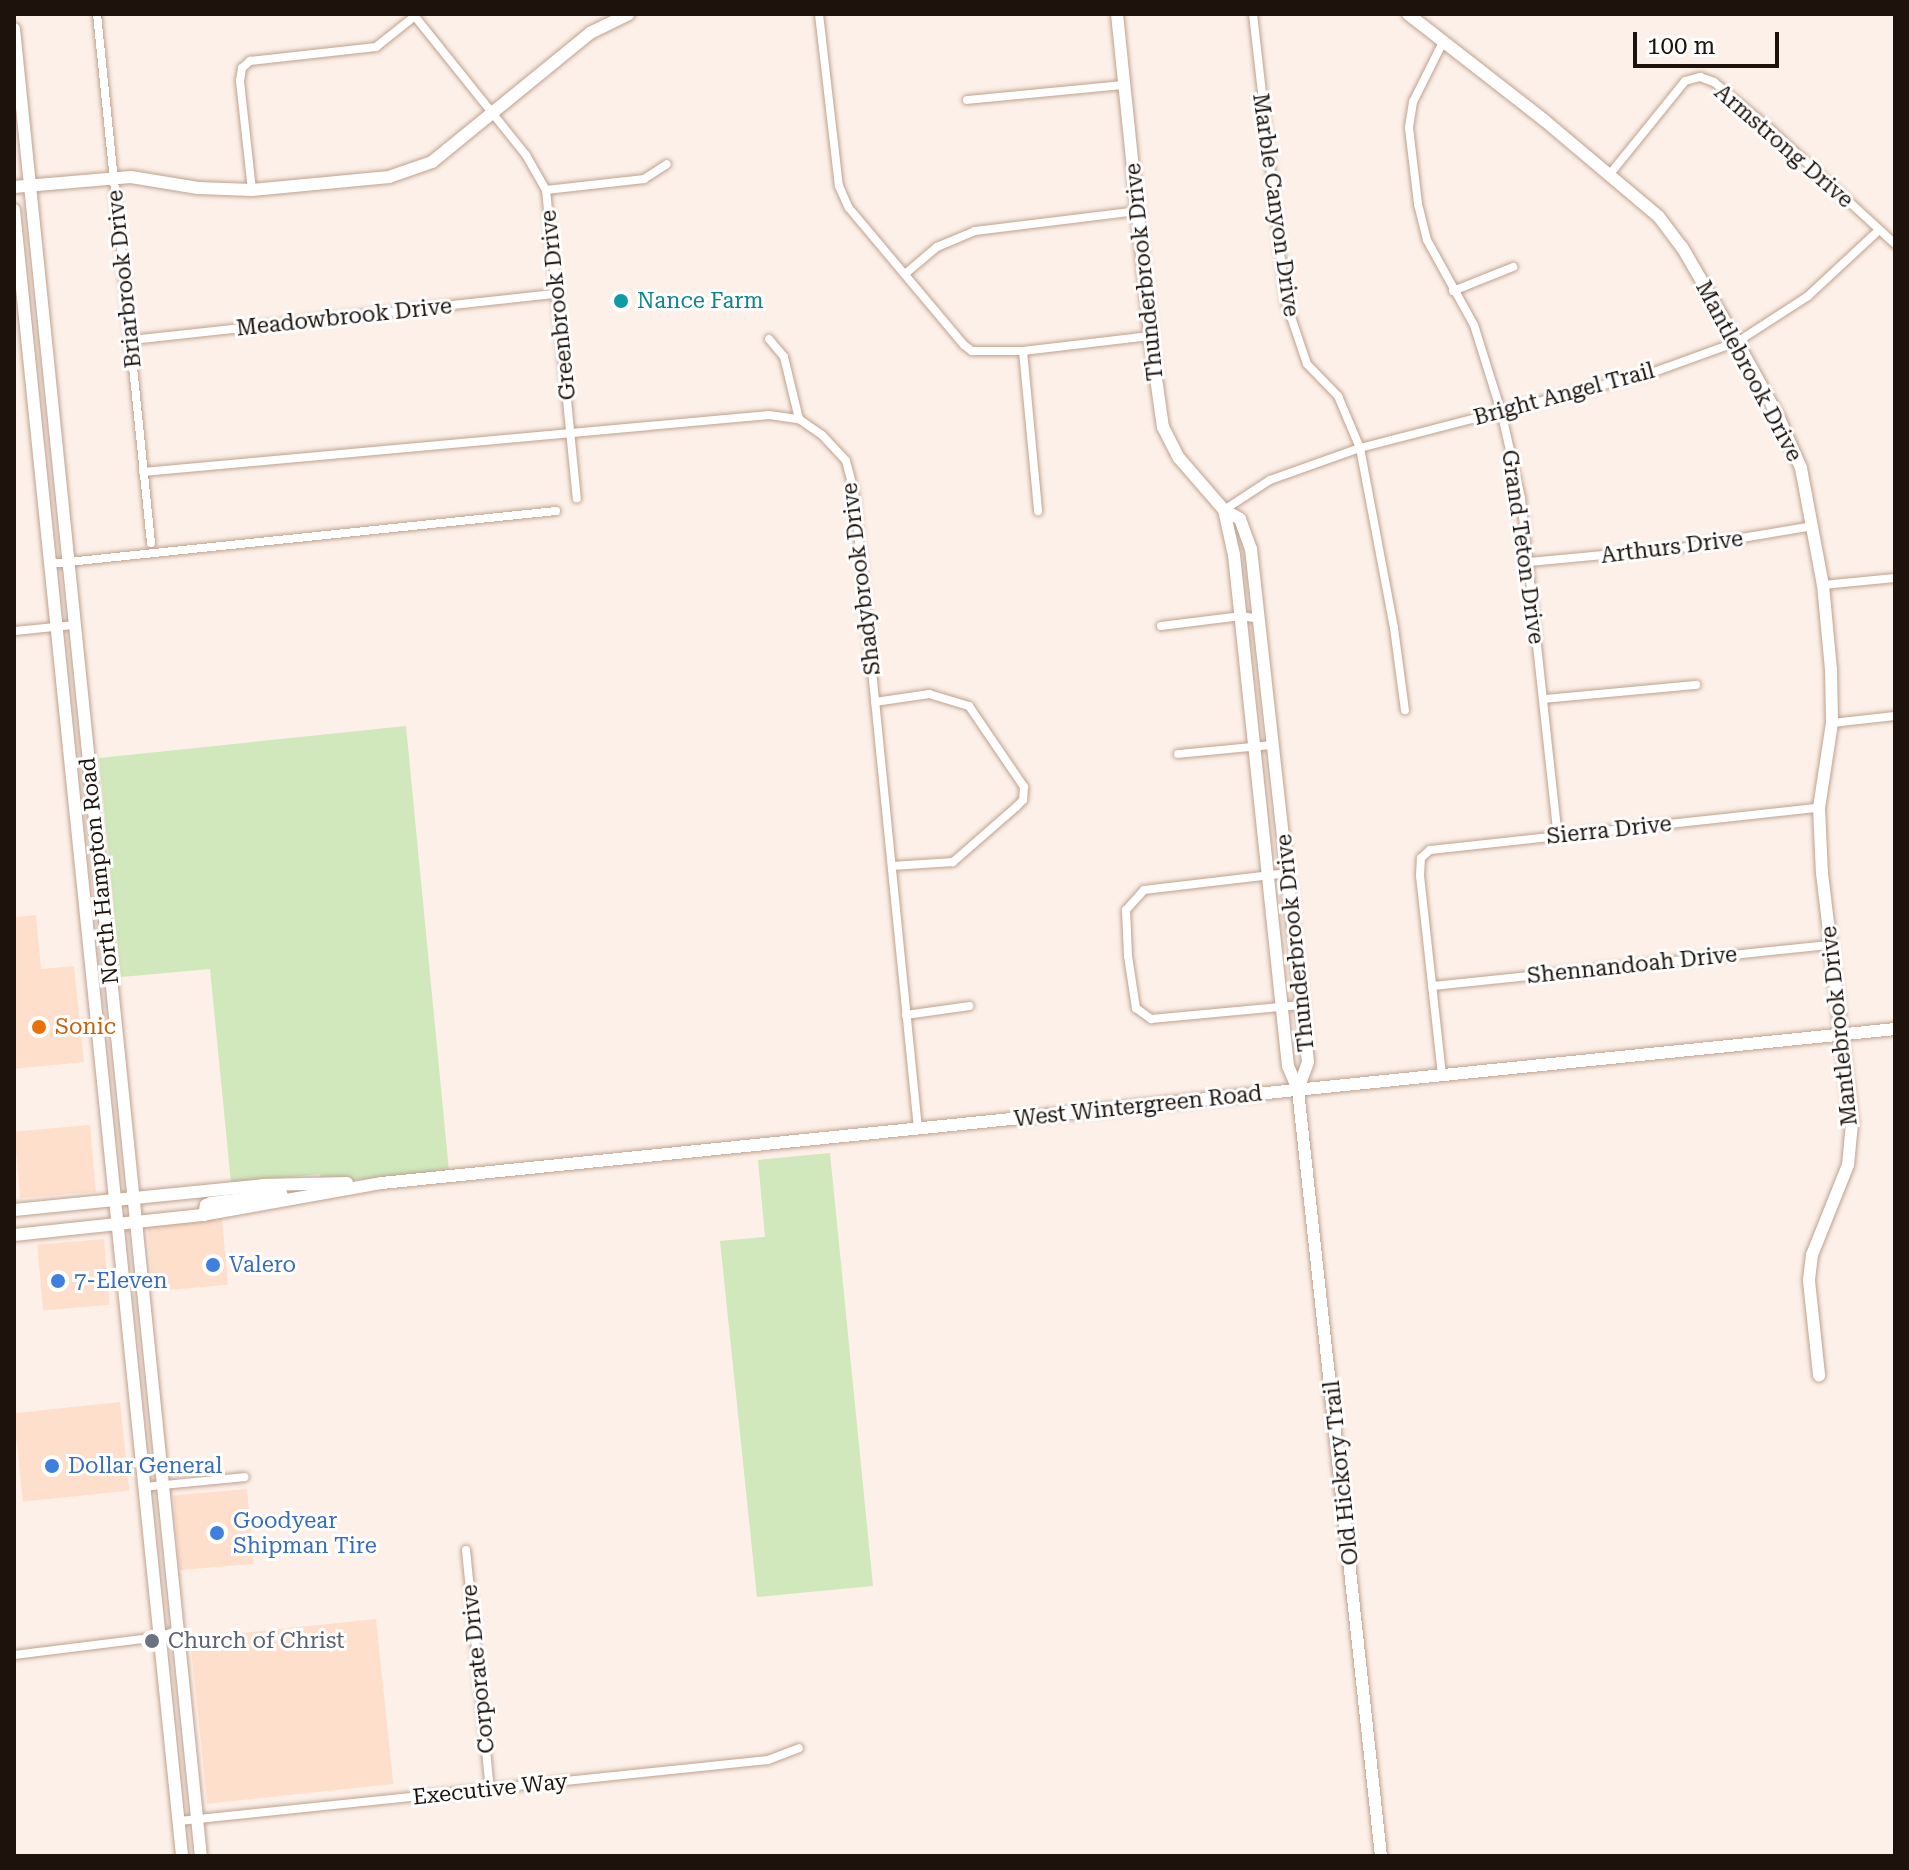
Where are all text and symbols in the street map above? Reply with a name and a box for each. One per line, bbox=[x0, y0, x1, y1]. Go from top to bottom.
scale bar bbox=[1637, 16, 1783, 66]
text: 100 m bbox=[1647, 32, 1715, 60]
street label: Armstrong Drive bbox=[1709, 79, 1859, 213]
street label: Marble Canyon Drive bbox=[1247, 92, 1305, 318]
street label: Thunderbrook Drive bbox=[1119, 162, 1169, 382]
street label: Briarbrook Drive bbox=[102, 189, 146, 369]
street label: Greenbrook Drive bbox=[535, 209, 581, 401]
street label: Mantlebrook Drive bbox=[1690, 276, 1808, 466]
place label: Nance Farm bbox=[637, 288, 763, 314]
marker: Nance Farm bbox=[612, 292, 630, 310]
street label: Meadowbrook Drive bbox=[235, 293, 453, 341]
street label: Bright Angel Trail bbox=[1471, 357, 1657, 431]
street label: Grand Teton Drive bbox=[1496, 448, 1550, 646]
street label: Shadybrook Drive bbox=[836, 481, 886, 677]
street label: Arthurs Drive bbox=[1599, 525, 1745, 569]
street label: North Hampton Road bbox=[74, 756, 124, 986]
street label: Sierra Drive bbox=[1545, 810, 1673, 850]
street label: Thunderbrook Drive bbox=[1270, 833, 1320, 1053]
street label: Mantlebrook Drive bbox=[1815, 925, 1863, 1127]
street label: Shennandoah Drive bbox=[1526, 941, 1738, 989]
place label: Sonic bbox=[55, 1014, 116, 1040]
marker: Sonic bbox=[30, 1018, 48, 1036]
street label: West Wintergreen Road bbox=[1013, 1080, 1263, 1132]
place label: Valero bbox=[229, 1252, 296, 1278]
marker: Valero bbox=[204, 1256, 222, 1274]
place label: 7-Eleven bbox=[74, 1268, 167, 1294]
marker: 7-Eleven bbox=[49, 1272, 67, 1290]
street label: Old Hickory Trail bbox=[1318, 1379, 1364, 1567]
place label: Dollar General bbox=[68, 1453, 222, 1479]
marker: Dollar General bbox=[43, 1457, 61, 1475]
place label: Goodyear Shipman Tire bbox=[233, 1507, 377, 1558]
marker: Goodyear Shipman Tire bbox=[208, 1524, 226, 1542]
street label: Corporate Drive bbox=[456, 1583, 500, 1755]
place label: Church of Christ bbox=[168, 1628, 345, 1654]
marker: Church of Christ bbox=[143, 1632, 161, 1650]
street label: Executive Way bbox=[411, 1768, 569, 1810]

